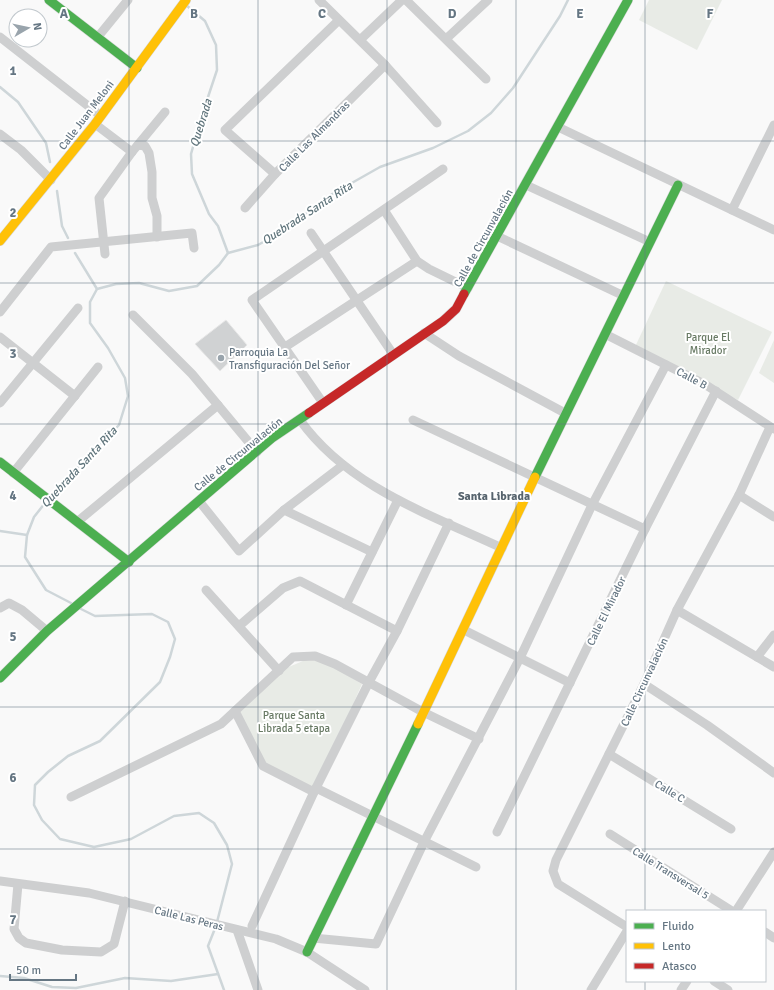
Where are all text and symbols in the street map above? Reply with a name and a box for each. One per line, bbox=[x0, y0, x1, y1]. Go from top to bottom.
text: A bbox=[60, 6, 69, 22]
text: B bbox=[190, 6, 198, 22]
text: C bbox=[318, 6, 326, 22]
text: D bbox=[448, 6, 457, 22]
text: E bbox=[576, 6, 584, 22]
text: F bbox=[707, 6, 714, 22]
north arrow bbox=[8, 8, 48, 48]
text: N bbox=[30, 22, 44, 31]
text: 1 bbox=[9, 63, 17, 79]
street label: Calle Juan Meloni bbox=[56, 78, 117, 153]
water label: Quebrada bbox=[187, 96, 216, 149]
street label: Calle Las Almendras bbox=[276, 98, 353, 175]
water label: Quebrada Santa Rita bbox=[259, 178, 356, 248]
street label: Calle de Circunvalación bbox=[451, 187, 516, 289]
text: 2 bbox=[9, 205, 17, 221]
park label: Parque El Mirador bbox=[686, 331, 730, 357]
text: 3 bbox=[9, 346, 17, 362]
place label: Parroquia La Transfiguración Del Señor bbox=[229, 346, 350, 372]
marker: Parroquia La Transfiguración Del Señor bbox=[216, 353, 226, 363]
street label: Calle B bbox=[674, 365, 710, 392]
street label: Calle de Circunvalación bbox=[192, 415, 285, 494]
water label: Quebrada Santa Rita bbox=[38, 423, 121, 511]
text: 4 bbox=[9, 488, 17, 504]
district label: Santa Librada bbox=[458, 489, 530, 504]
street label: Calle El Mirador bbox=[584, 575, 629, 648]
text: 5 bbox=[9, 629, 17, 645]
street label: Calle Circunvalación bbox=[618, 636, 671, 729]
park label: Parque Santa Librada 5 etapa bbox=[258, 709, 331, 735]
text: 6 bbox=[9, 770, 17, 786]
street label: Calle C bbox=[652, 777, 688, 806]
street label: Calle Transversal 5 bbox=[630, 845, 712, 902]
street label: Calle Las Peras bbox=[153, 904, 225, 933]
legend bbox=[626, 910, 766, 982]
text: 7 bbox=[9, 912, 17, 928]
text: Fluido bbox=[662, 919, 694, 934]
text: Lento bbox=[662, 939, 691, 954]
scale bar bbox=[10, 956, 76, 982]
text: Atasco bbox=[662, 959, 697, 974]
text: 50 m bbox=[16, 963, 41, 978]

